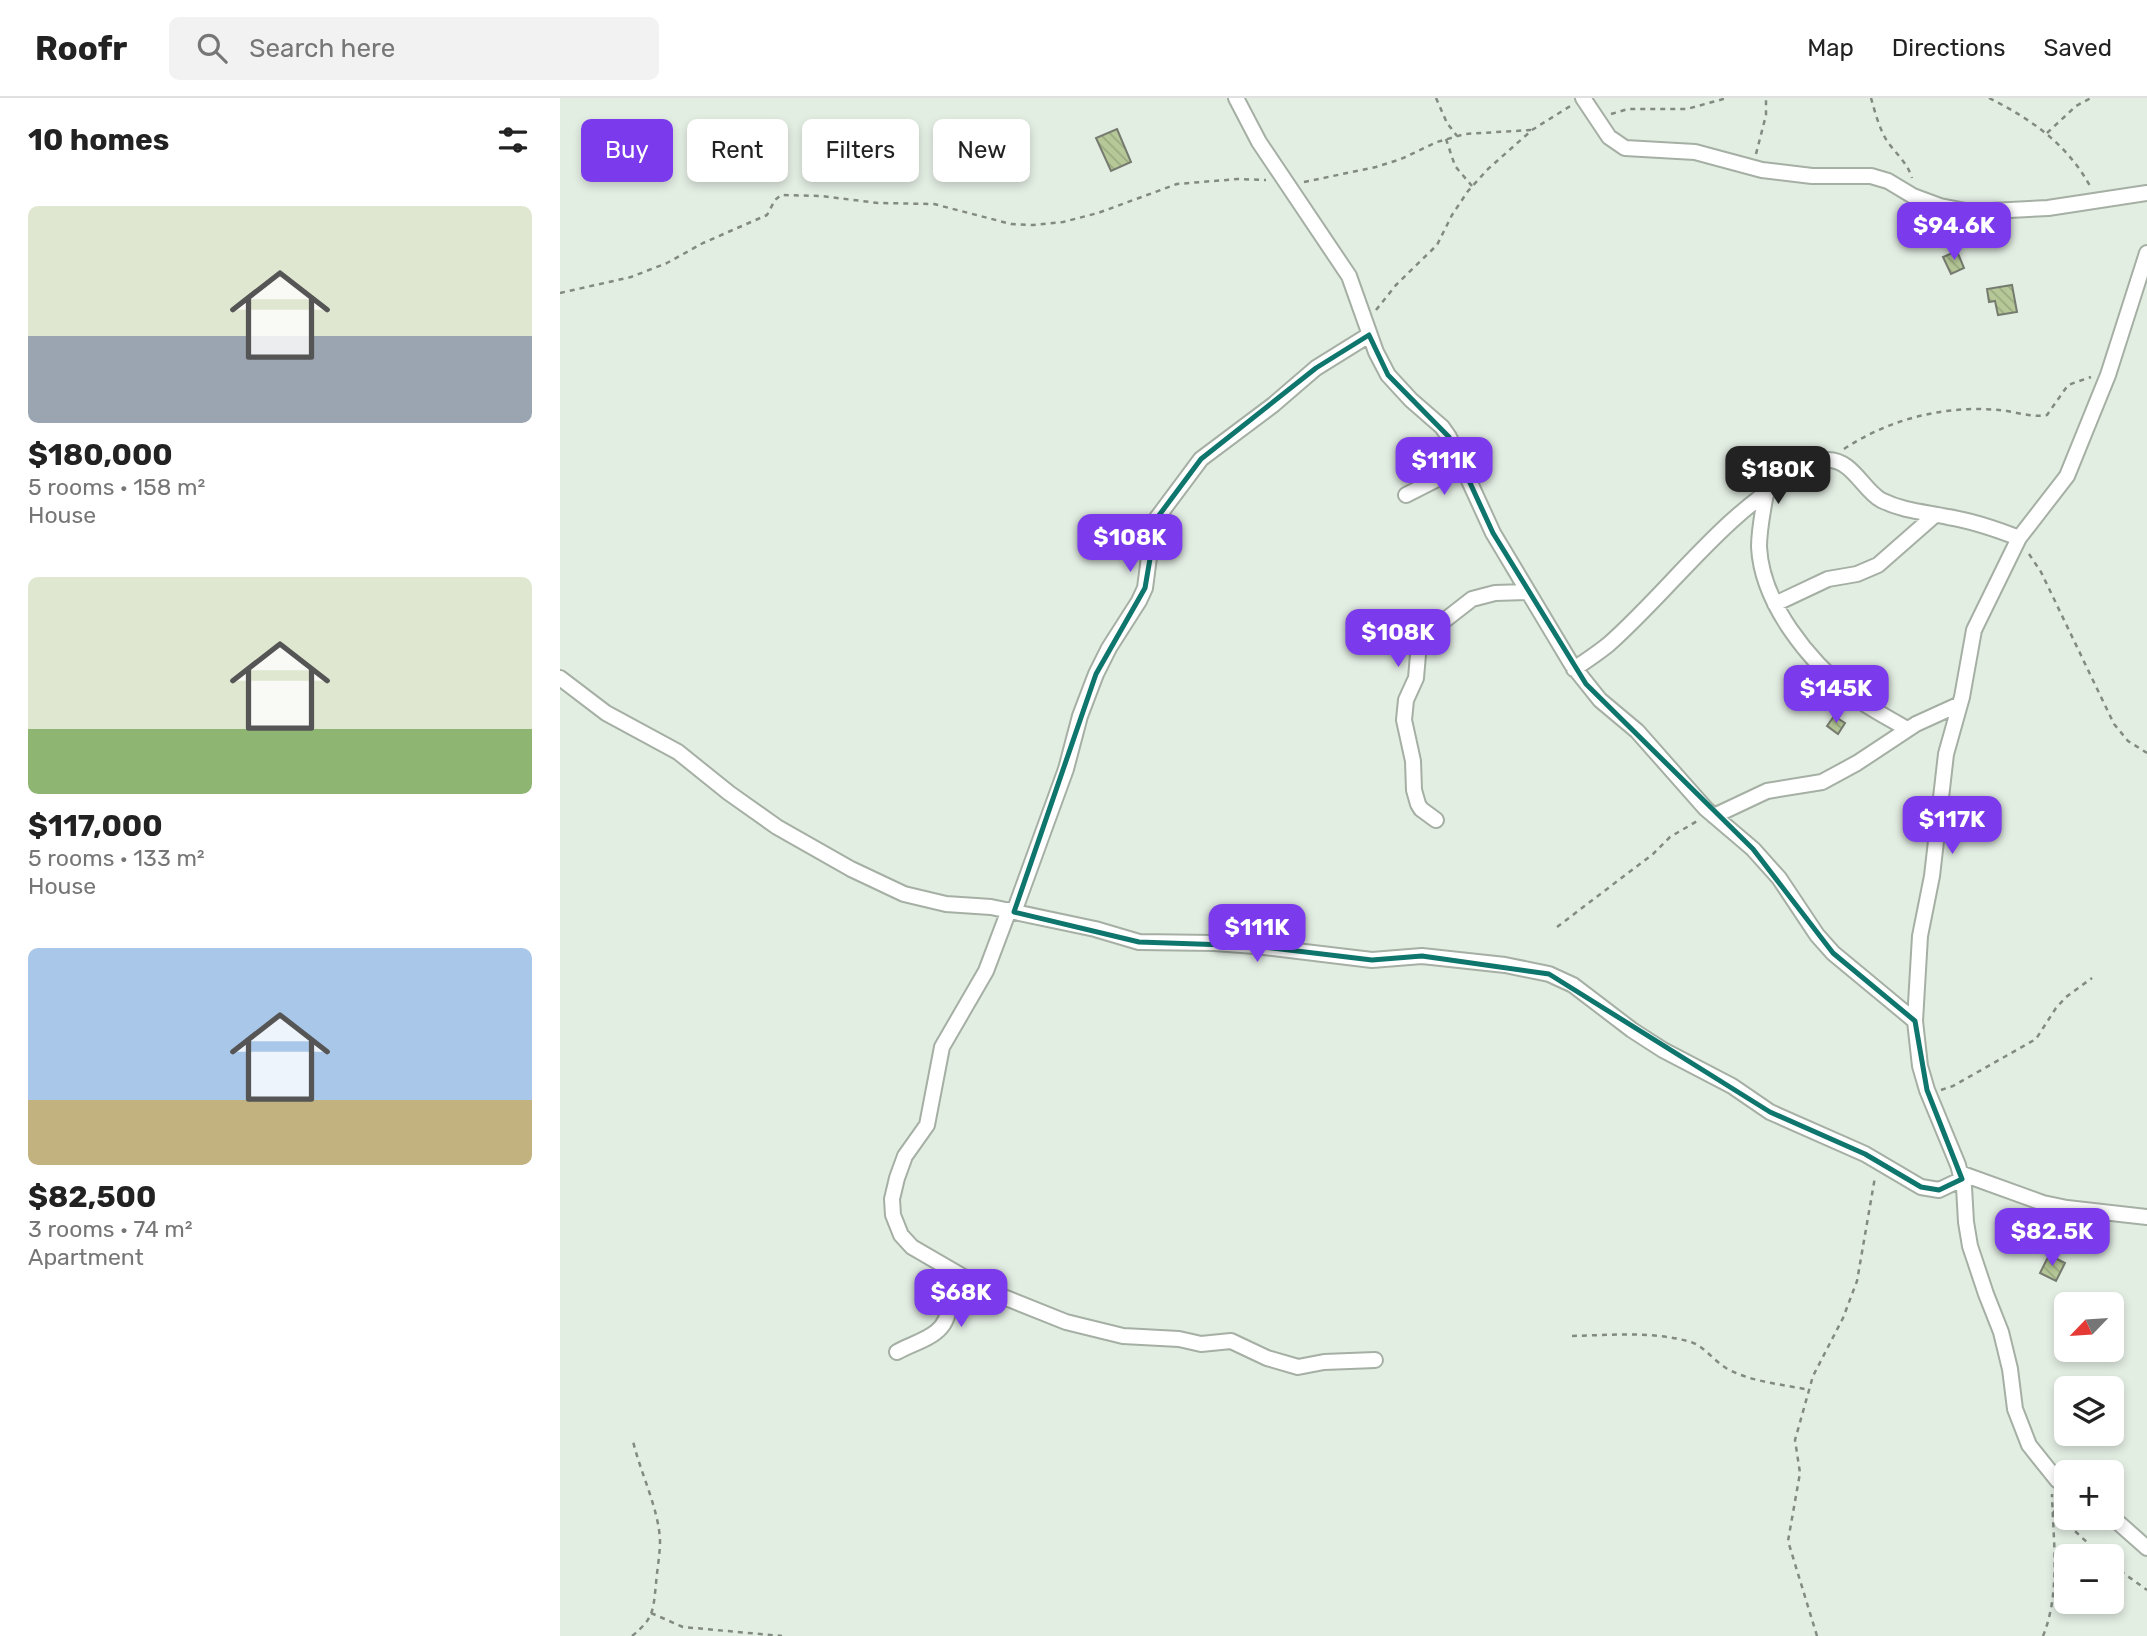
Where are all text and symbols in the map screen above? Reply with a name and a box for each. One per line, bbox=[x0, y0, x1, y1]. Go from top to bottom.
search box bbox=[169, 17, 659, 80]
text: Roofr bbox=[35, 29, 127, 68]
icon: search bbox=[193, 29, 231, 67]
text: Search here bbox=[249, 33, 395, 64]
text: Map bbox=[1807, 34, 1854, 62]
text: Directions bbox=[1892, 34, 2005, 62]
text: Saved bbox=[2043, 34, 2112, 62]
chip: Buy bbox=[581, 119, 673, 182]
chip: Rent bbox=[687, 119, 788, 182]
chip: Filters bbox=[802, 119, 919, 182]
chip: New bbox=[933, 119, 1030, 182]
icon: filters bbox=[494, 121, 532, 159]
text: 10 homes bbox=[28, 122, 169, 158]
pin: $94.6K bbox=[1897, 202, 2011, 262]
text: $94.6K bbox=[1913, 211, 1995, 239]
icon: home bbox=[217, 252, 343, 378]
text: $180,000 bbox=[28, 437, 173, 473]
pin: $111K bbox=[1395, 438, 1493, 497]
text: $111K bbox=[1412, 446, 1476, 474]
pin: $180K bbox=[1729, 446, 1827, 506]
text: $180K bbox=[1741, 455, 1815, 483]
text: 5 rooms · 158 m² bbox=[28, 473, 205, 501]
text: House bbox=[28, 501, 96, 529]
pin: $108K bbox=[1081, 514, 1179, 574]
text: $108K bbox=[1093, 523, 1167, 551]
pin: $108K bbox=[1349, 610, 1447, 669]
text: $108K bbox=[1361, 618, 1435, 646]
icon: home bbox=[217, 623, 343, 749]
pin: $145K bbox=[1787, 666, 1885, 725]
text: $145K bbox=[1800, 674, 1872, 702]
pin: $117K bbox=[1903, 796, 2001, 856]
text: $117K bbox=[1919, 805, 1985, 833]
text: $117,000 bbox=[28, 808, 163, 844]
text: 5 rooms · 133 m² bbox=[28, 844, 205, 872]
text: House bbox=[28, 872, 96, 900]
pin: $111K bbox=[1208, 904, 1306, 964]
text: $111K bbox=[1225, 913, 1289, 941]
icon: home bbox=[217, 994, 343, 1120]
text: $82,500 bbox=[28, 1179, 156, 1215]
pin: $82.5K bbox=[1995, 1208, 2109, 1268]
text: 3 rooms · 74 m² bbox=[28, 1215, 193, 1243]
text: $82.5K bbox=[2011, 1217, 2093, 1245]
text: Apartment bbox=[28, 1243, 144, 1271]
pin: $68K bbox=[920, 1270, 1002, 1329]
text: $68K bbox=[930, 1278, 992, 1306]
north arrow bbox=[2054, 1292, 2124, 1362]
map controls bbox=[2054, 1292, 2124, 1614]
button: layers bbox=[2054, 1376, 2124, 1446]
button: + bbox=[2054, 1460, 2124, 1530]
button: − bbox=[2054, 1544, 2124, 1614]

